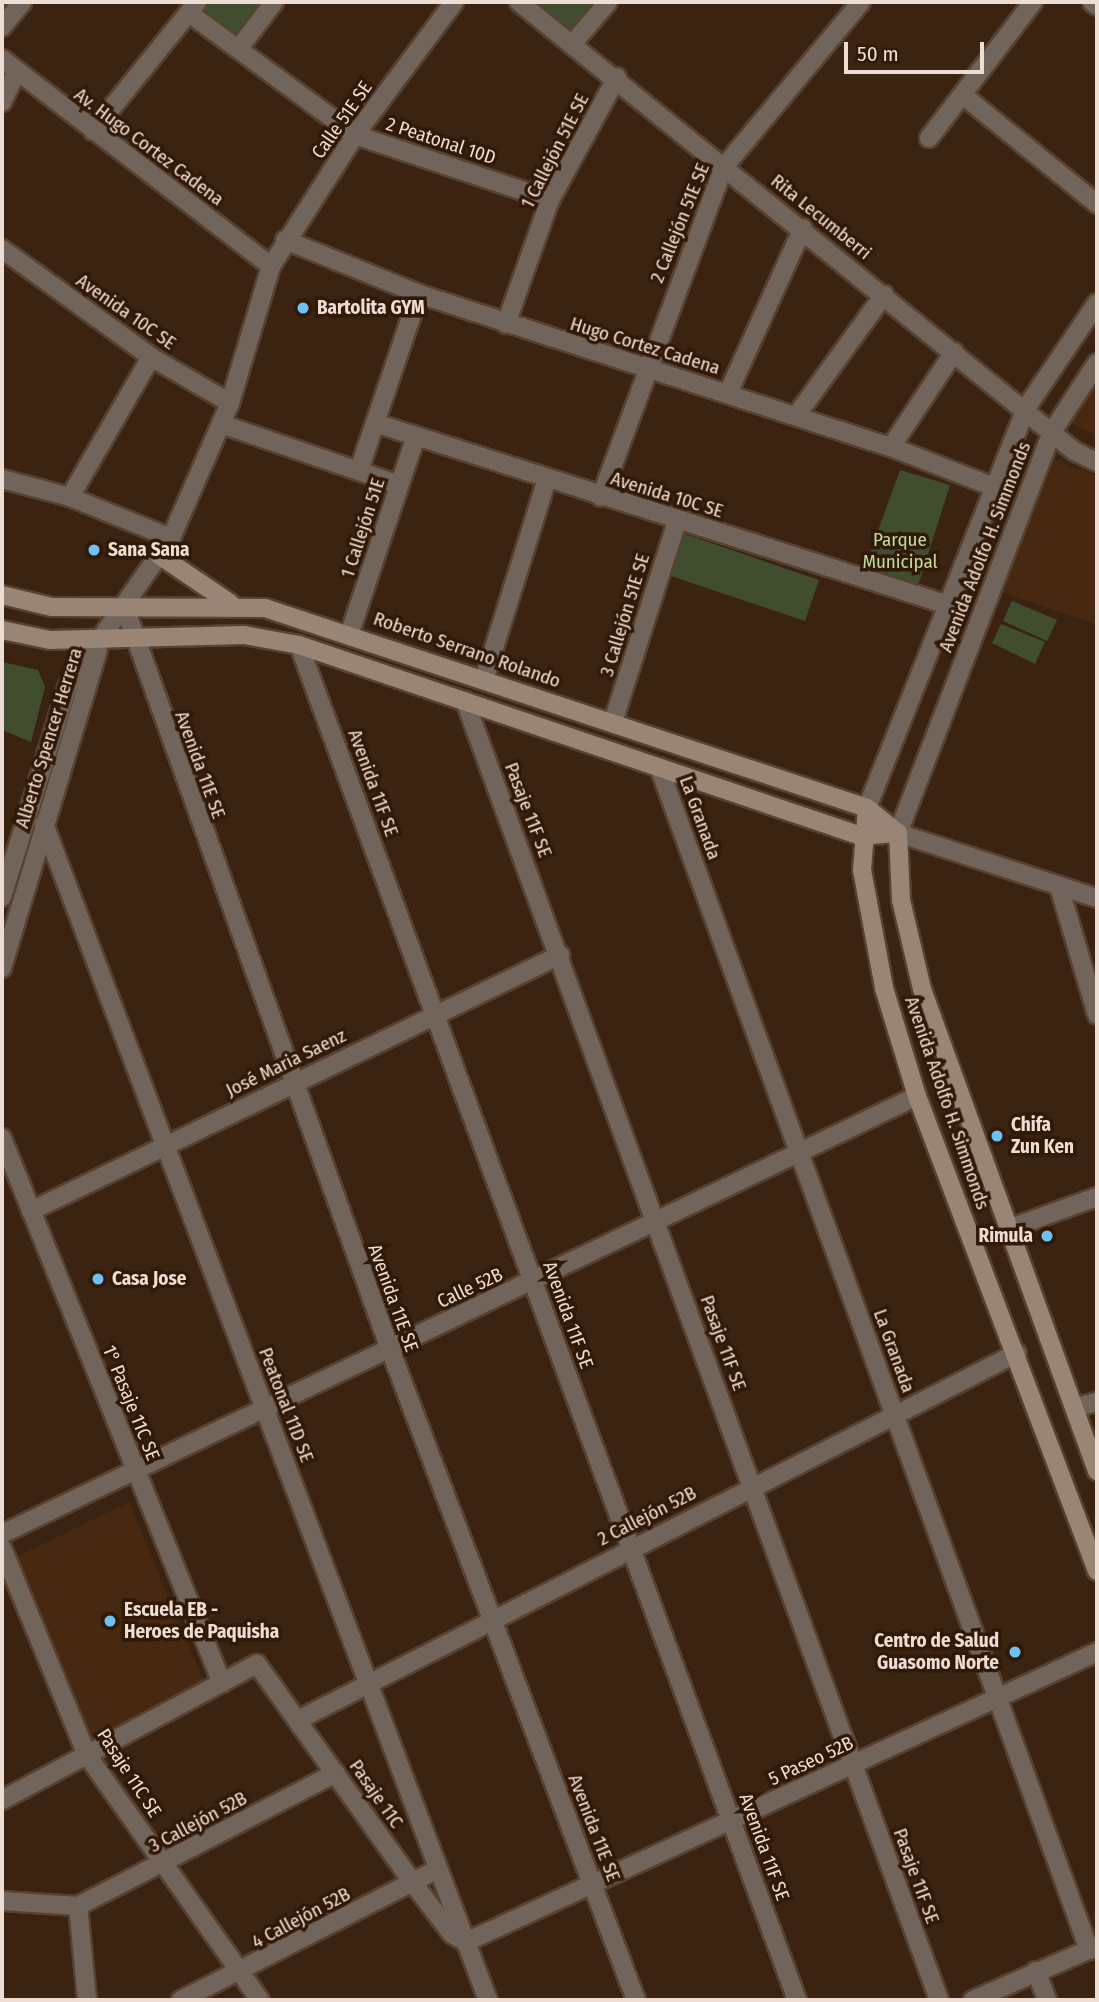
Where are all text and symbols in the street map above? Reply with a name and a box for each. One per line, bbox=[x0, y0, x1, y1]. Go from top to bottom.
scale bar bbox=[847, 28, 987, 72]
text: 50 m bbox=[857, 41, 899, 67]
street label: Calle 51E SE bbox=[307, 77, 377, 163]
street label: Av. Hugo Cortez Cadena bbox=[70, 83, 228, 211]
street label: 1 Callejón 51E SE bbox=[516, 90, 594, 212]
street label: 2 Peatonal 10D bbox=[383, 113, 499, 169]
street label: 2 Callejón 51E SE bbox=[646, 160, 714, 286]
street label: Rita Lecumberri bbox=[766, 170, 876, 264]
street label: Avenida 10C SE bbox=[72, 269, 180, 355]
place label: Bartolita GYM bbox=[317, 297, 425, 319]
marker: Bartolita GYM bbox=[295, 300, 311, 316]
street label: Hugo Cortez Cadena bbox=[567, 312, 723, 380]
street label: Avenida Adolfo H. Simmonds bbox=[934, 439, 1036, 655]
street label: Avenida 10C SE bbox=[608, 467, 726, 523]
street label: 1 Callejón 51E bbox=[336, 475, 390, 581]
park label: Parque Municipal bbox=[862, 529, 938, 573]
place label: Sana Sana bbox=[108, 539, 189, 561]
marker: Sana Sana bbox=[86, 542, 102, 558]
street label: 3 Callejón 51E SE bbox=[596, 551, 654, 679]
street label: Roberto Serrano Rolando bbox=[370, 607, 564, 693]
street label: Alberto Spencer Herrera bbox=[11, 645, 87, 831]
street label: Avenida 11E SE bbox=[170, 708, 230, 822]
street label: Avenida 11F SE bbox=[343, 726, 403, 840]
street label: Pasaje 11F SE bbox=[500, 759, 556, 861]
street label: La Granada bbox=[674, 773, 726, 863]
street label: Avenida Adolfo H. Simmonds bbox=[900, 994, 994, 1212]
street label: José Maria Saenz bbox=[222, 1024, 350, 1102]
place label: Chifa Zun Ken bbox=[1011, 1114, 1074, 1158]
marker: Chifa Zun Ken bbox=[989, 1128, 1005, 1144]
place label: Rimula bbox=[979, 1225, 1033, 1247]
marker: Rimula bbox=[1039, 1228, 1055, 1244]
street label: Avenida 11E SE bbox=[363, 1241, 423, 1355]
street label: Avenida 11F SE bbox=[538, 1258, 598, 1372]
street label: Calle 52B bbox=[434, 1263, 506, 1313]
place label: Casa Jose bbox=[112, 1268, 186, 1290]
marker: Casa Jose bbox=[90, 1271, 106, 1287]
street label: Pasaje 11F SE bbox=[695, 1292, 751, 1394]
street label: La Granada bbox=[868, 1306, 920, 1396]
street label: 1° Pasaje 11C SE bbox=[98, 1342, 164, 1464]
street label: Peatonal 11D SE bbox=[254, 1345, 318, 1465]
street label: 2 Callejón 52B bbox=[594, 1481, 700, 1551]
place label: Escuela EB - Heroes de Paquisha bbox=[124, 1599, 279, 1643]
marker: Escuela EB - Heroes de Paquisha bbox=[102, 1613, 118, 1629]
place label: Centro de Salud Guasomo Norte bbox=[874, 1630, 999, 1674]
marker: Centro de Salud Guasomo Norte bbox=[1005, 1642, 1025, 1662]
street label: Pasaje 11C SE bbox=[92, 1724, 166, 1822]
street label: 5 Paseo 52B bbox=[765, 1732, 857, 1790]
street label: Pasaje 11C bbox=[344, 1755, 408, 1833]
street label: Avenida 11E SE bbox=[563, 1771, 625, 1885]
street label: 3 Callejón 52B bbox=[145, 1787, 251, 1857]
street label: Avenida 11F SE bbox=[734, 1790, 794, 1904]
street label: Pasaje 11F SE bbox=[888, 1825, 944, 1927]
street label: 4 Callejón 52B bbox=[248, 1883, 354, 1953]

